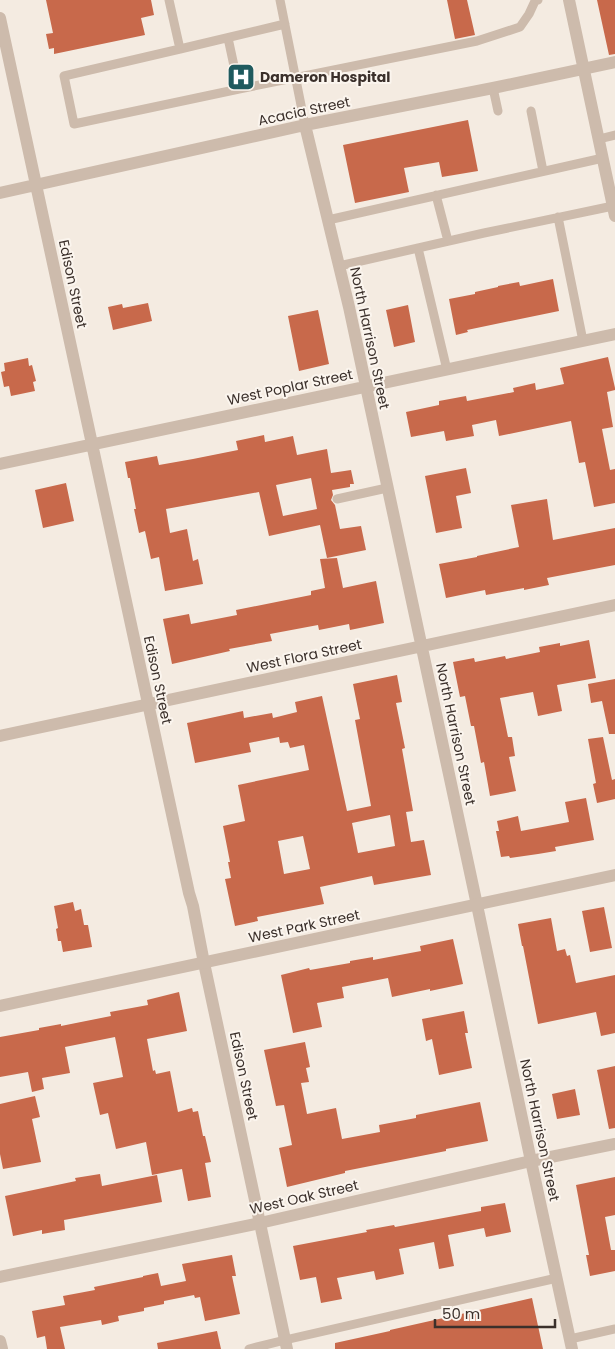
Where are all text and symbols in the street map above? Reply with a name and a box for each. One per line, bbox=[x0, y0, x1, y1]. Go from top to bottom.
hospital icon: Dameron Hospital bbox=[226, 62, 256, 92]
place label: Dameron Hospital bbox=[260, 67, 390, 87]
street label: Acacia Street bbox=[256, 91, 352, 131]
street label: Edison Street bbox=[54, 238, 92, 330]
street label: North Harrison Street bbox=[345, 265, 395, 411]
street label: West Poplar Street bbox=[225, 364, 355, 410]
street label: Edison Street bbox=[139, 634, 177, 726]
street label: West Flora Street bbox=[245, 634, 363, 678]
street label: North Harrison Street bbox=[431, 661, 481, 807]
street label: West Park Street bbox=[247, 904, 361, 948]
street label: Edison Street bbox=[225, 1030, 263, 1122]
street label: North Harrison Street bbox=[515, 1057, 565, 1203]
street label: West Oak Street bbox=[248, 1175, 360, 1219]
scale bar bbox=[435, 1296, 555, 1328]
text: 50 m bbox=[442, 1303, 480, 1324]

